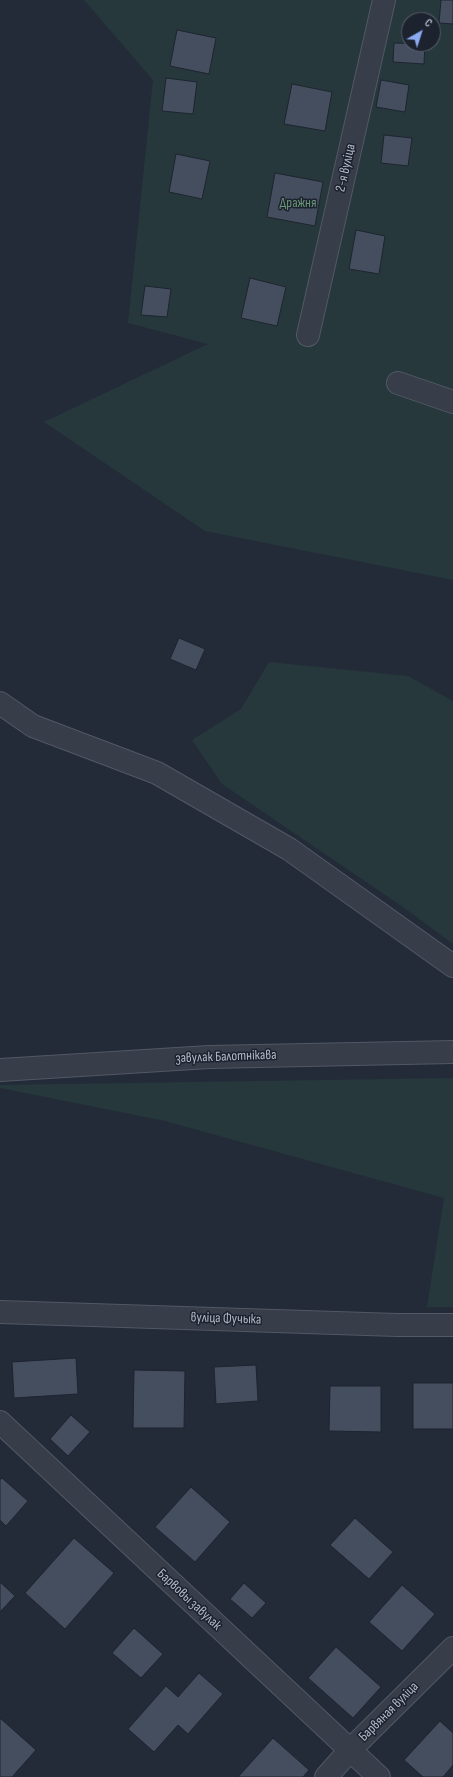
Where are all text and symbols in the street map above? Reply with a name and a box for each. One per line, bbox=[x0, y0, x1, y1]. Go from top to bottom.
north arrow bbox=[401, 12, 441, 52]
text: С bbox=[422, 16, 435, 30]
street label: 2-я вуліца bbox=[332, 142, 360, 194]
park label: Дражня bbox=[280, 195, 316, 211]
street label: завулак Балотнікава bbox=[175, 1047, 277, 1067]
street label: вуліца Фучыка bbox=[190, 1309, 262, 1329]
street label: Барвовы завулак bbox=[153, 1566, 225, 1634]
street label: Барвяная вуліца bbox=[356, 1679, 422, 1745]

